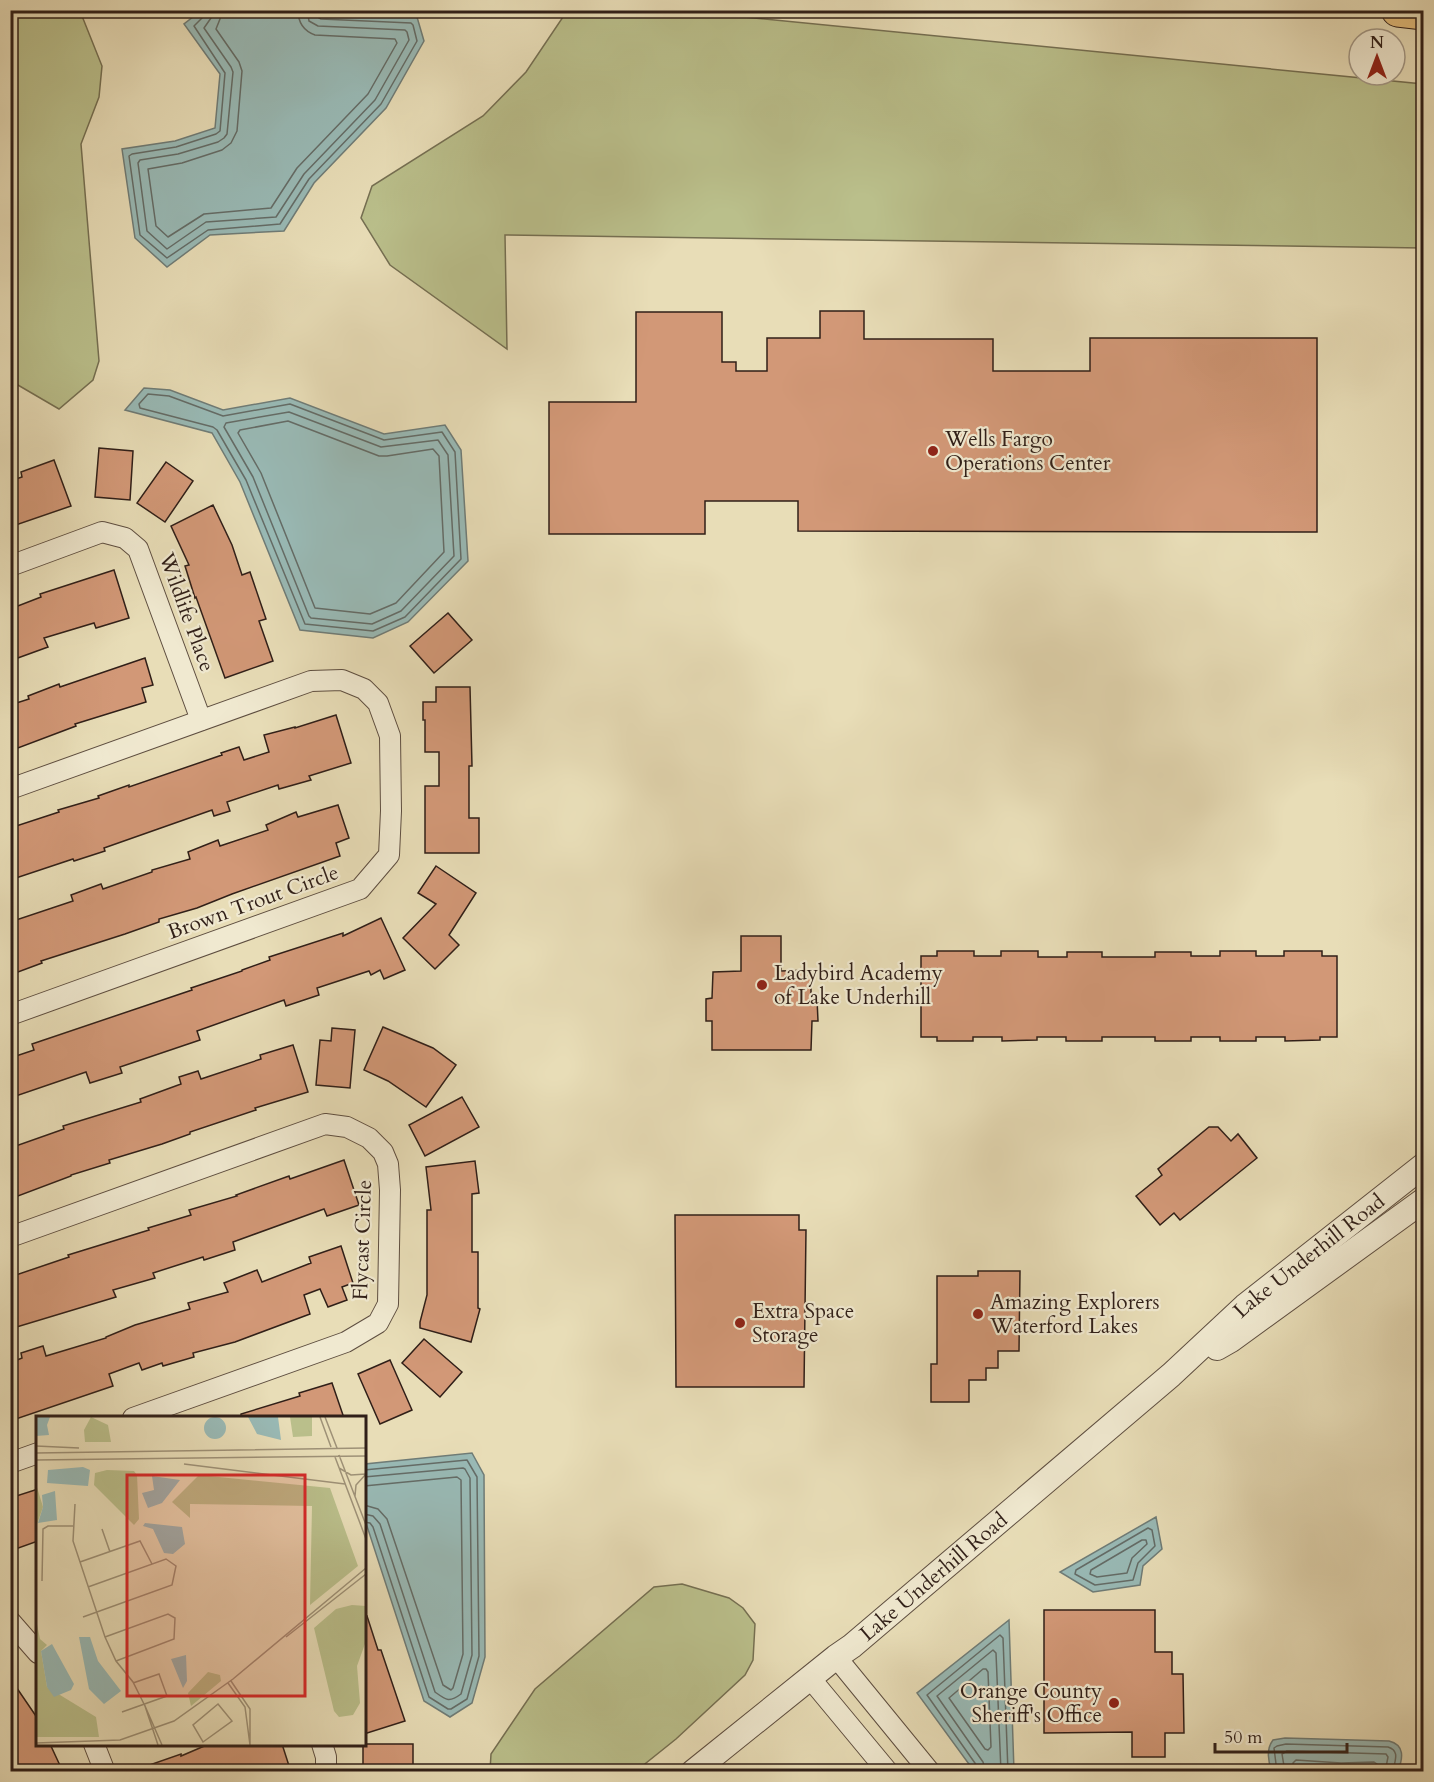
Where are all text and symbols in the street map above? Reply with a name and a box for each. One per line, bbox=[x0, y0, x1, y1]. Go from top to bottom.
north arrow bbox=[1347, 27, 1407, 87]
text: N bbox=[1370, 32, 1384, 54]
place label: Wells Fargo Operations Center bbox=[944, 425, 1111, 478]
marker: Wells Fargo Operations Center bbox=[926, 444, 940, 458]
street label: Wildlife Place bbox=[151, 548, 221, 676]
street label: Brown Trout Circle bbox=[164, 858, 343, 947]
place label: Ladybird Academy of Lake Underhill bbox=[774, 959, 943, 1012]
marker: Ladybird Academy of Lake Underhill bbox=[755, 978, 769, 992]
street label: Flycast Circle bbox=[346, 1179, 379, 1301]
street label: Lake Underhill Road bbox=[1227, 1187, 1391, 1325]
place label: Amazing Explorers Waterford Lakes bbox=[989, 1288, 1160, 1341]
place label: Extra Space Storage bbox=[752, 1297, 854, 1350]
marker: Amazing Explorers Waterford Lakes bbox=[971, 1307, 985, 1321]
marker: Extra Space Storage bbox=[733, 1316, 747, 1330]
inset map bbox=[36, 1416, 366, 1746]
street label: Lake Underhill Road bbox=[854, 1506, 1014, 1648]
place label: Orange County Sheriff's Office bbox=[960, 1677, 1102, 1730]
marker: Orange County Sheriff's Office bbox=[1107, 1696, 1121, 1710]
scale bar bbox=[1215, 1716, 1347, 1754]
text: 50 m bbox=[1224, 1725, 1263, 1750]

